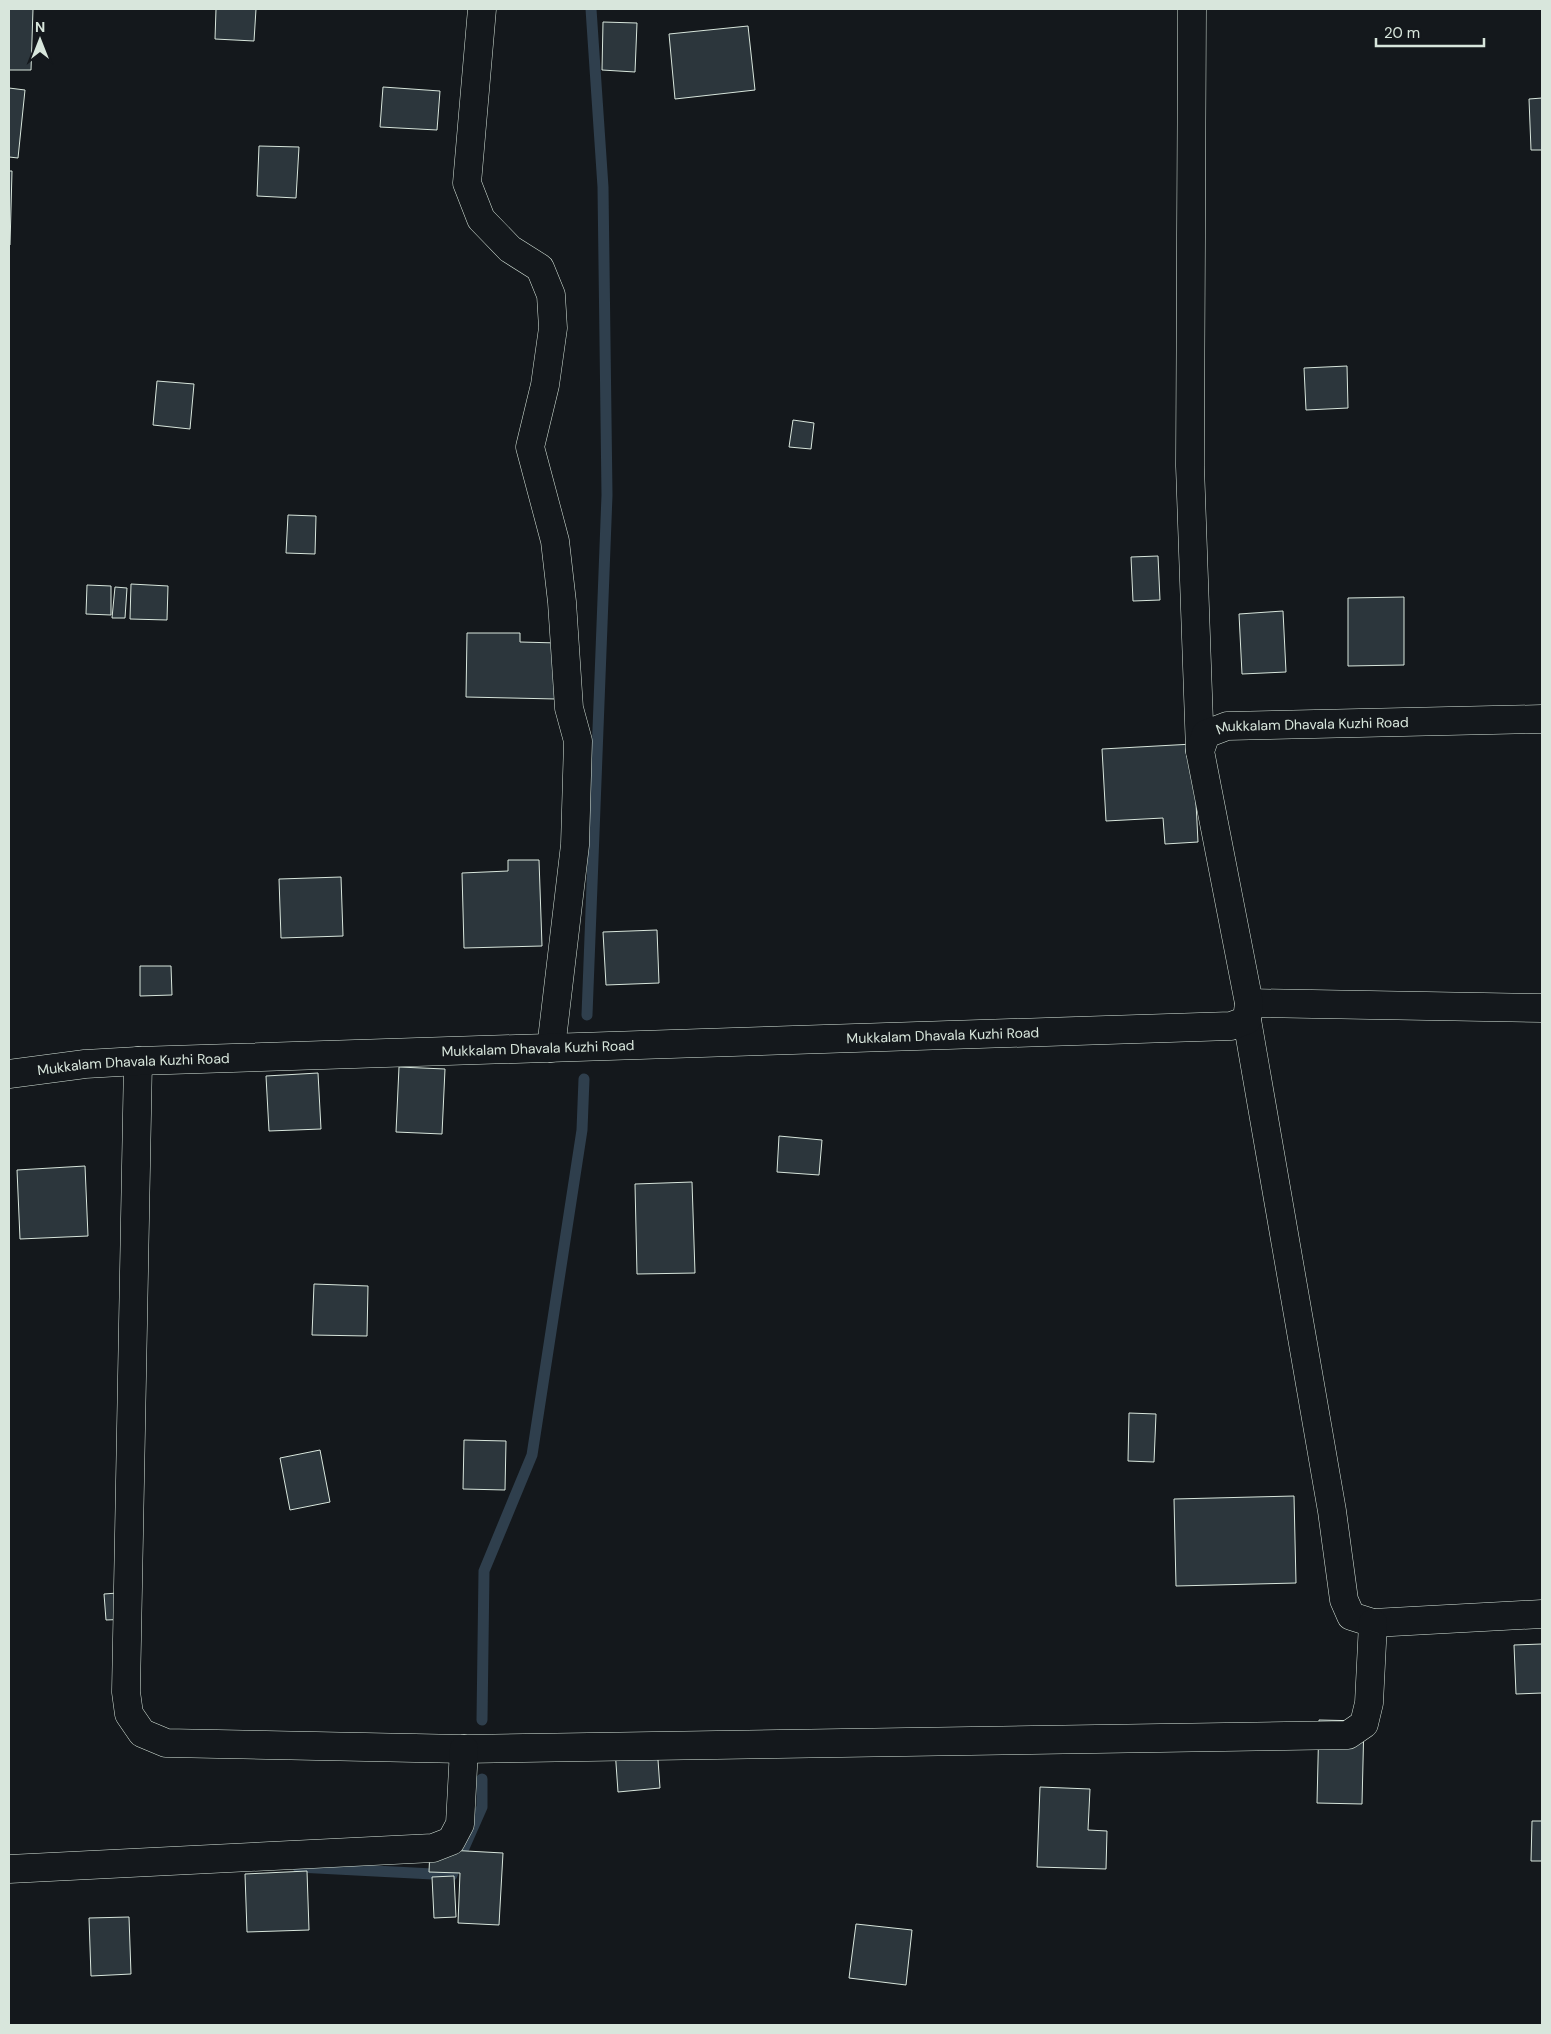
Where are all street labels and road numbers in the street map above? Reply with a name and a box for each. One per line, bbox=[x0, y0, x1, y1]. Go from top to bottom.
street label: Mukkalam Dhavala Kuzhi Road bbox=[1213, 713, 1409, 738]
street label: Mukkalam Dhavala Kuzhi Road bbox=[846, 1023, 1040, 1047]
street label: Mukkalam Dhavala Kuzhi Road bbox=[441, 1036, 635, 1060]
street label: Mukkalam Dhavala Kuzhi Road bbox=[36, 1049, 230, 1079]

